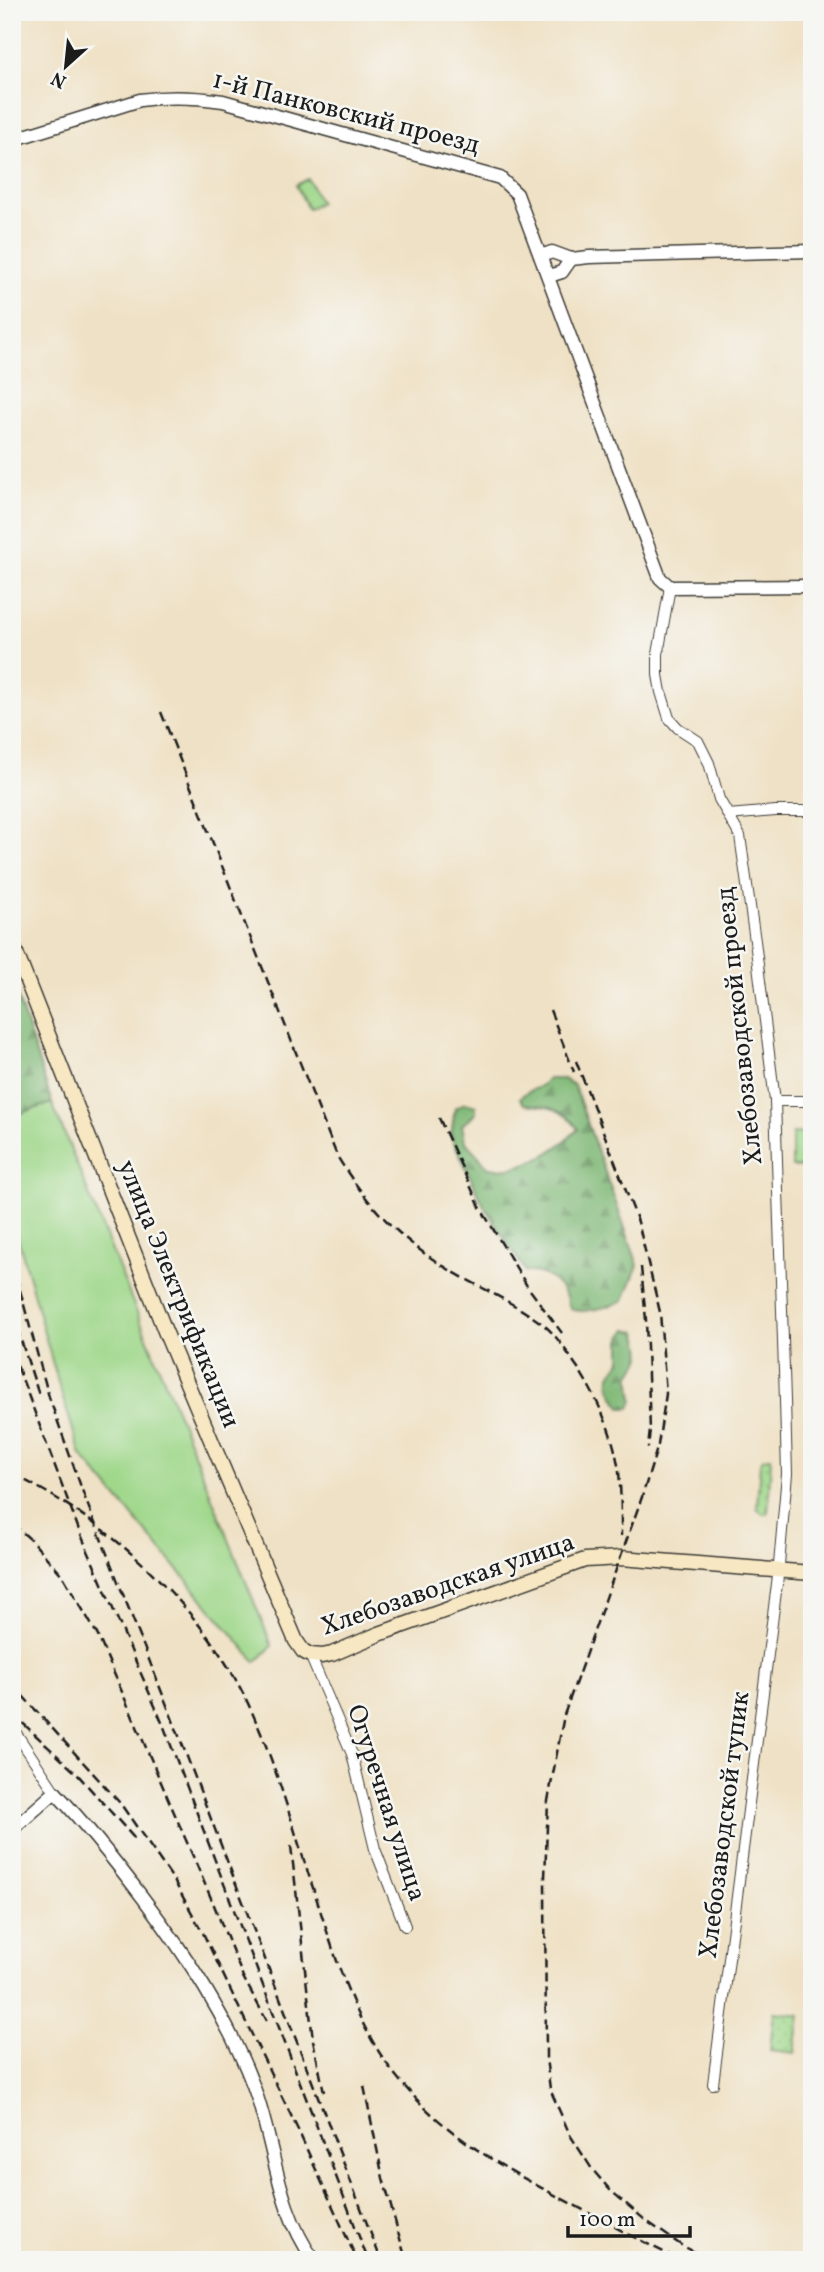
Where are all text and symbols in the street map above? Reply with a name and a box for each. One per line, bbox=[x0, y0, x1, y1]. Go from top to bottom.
north arrow bbox=[32, 32, 102, 102]
street label: 1-й Панковский проезд bbox=[209, 62, 484, 164]
text: N bbox=[47, 65, 71, 94]
street label: Хлебозаводской проезд bbox=[707, 885, 773, 1167]
street label: улица Электрификации bbox=[108, 1155, 248, 1433]
street label: Хлебозаводская улица bbox=[316, 1525, 580, 1645]
street label: Хлебозаводской тупик bbox=[691, 1689, 759, 1960]
street label: Огуречная улица bbox=[337, 1700, 435, 1906]
scale bar bbox=[568, 2195, 691, 2239]
text: 100 m bbox=[579, 2206, 636, 2235]

